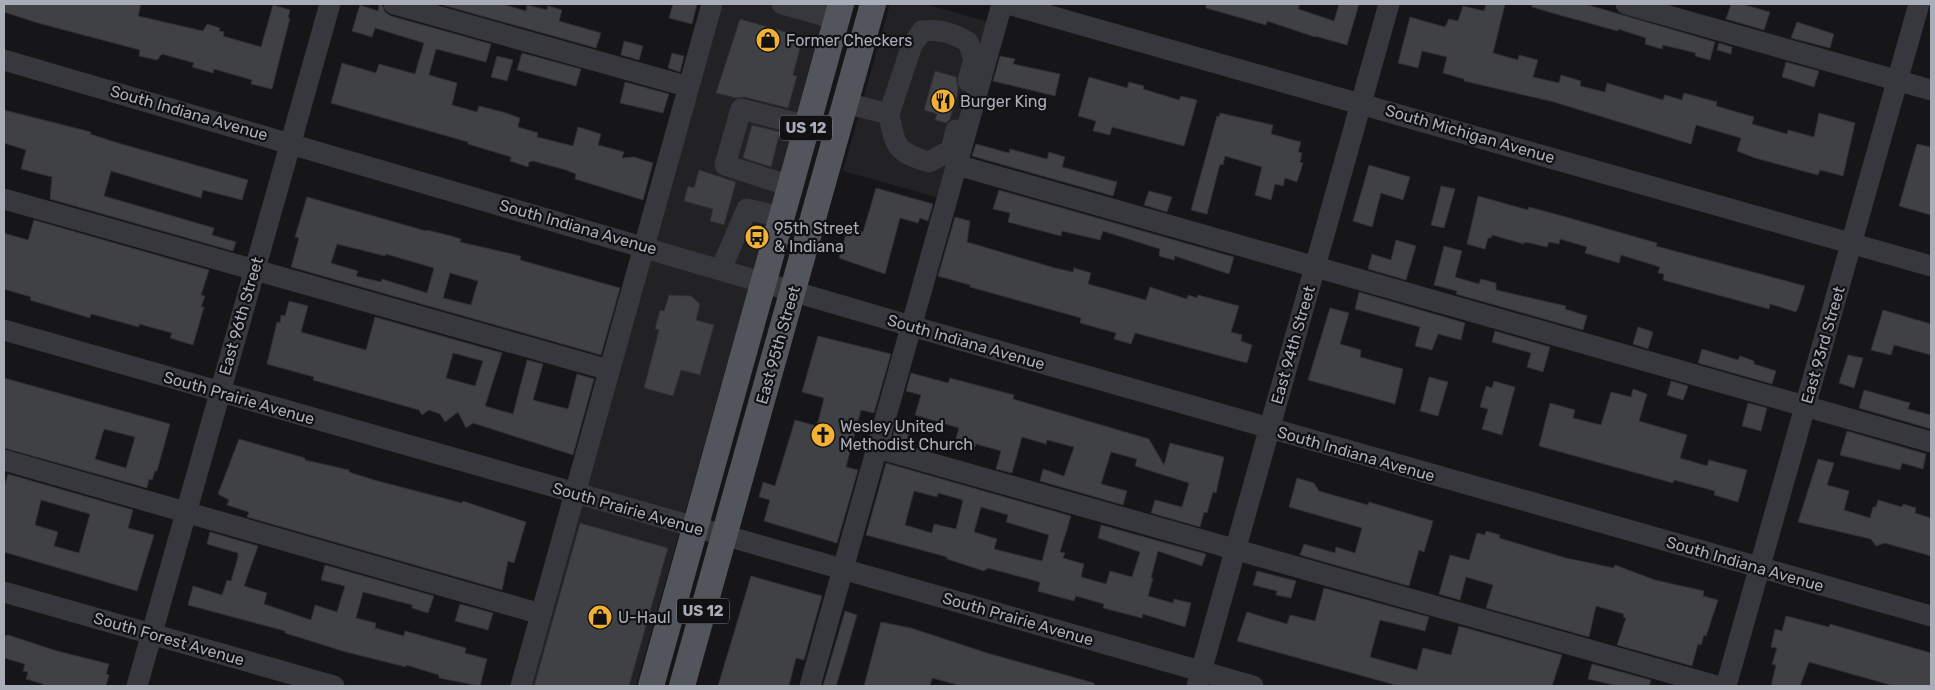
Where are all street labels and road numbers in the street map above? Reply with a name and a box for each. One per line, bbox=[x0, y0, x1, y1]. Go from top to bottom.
street label: South Indiana Avenue bbox=[108, 81, 270, 145]
street label: South Michigan Avenue bbox=[1383, 101, 1557, 167]
road number: US 12 bbox=[780, 116, 832, 140]
street label: South Indiana Avenue bbox=[497, 195, 659, 259]
street label: East 96th Street bbox=[215, 255, 267, 377]
street label: East 95th Street bbox=[752, 284, 804, 406]
street label: East 94th Street bbox=[1267, 284, 1319, 406]
street label: East 93rd Street bbox=[1797, 284, 1849, 406]
street label: South Indiana Avenue bbox=[885, 310, 1047, 374]
street label: South Prairie Avenue bbox=[161, 367, 317, 429]
street label: South Indiana Avenue bbox=[1275, 422, 1437, 486]
street label: South Prairie Avenue bbox=[550, 478, 706, 540]
street label: South Indiana Avenue bbox=[1664, 532, 1826, 596]
street label: South Prairie Avenue bbox=[940, 588, 1096, 650]
road number: US 12 bbox=[677, 598, 729, 624]
street label: South Forest Avenue bbox=[91, 608, 247, 670]

